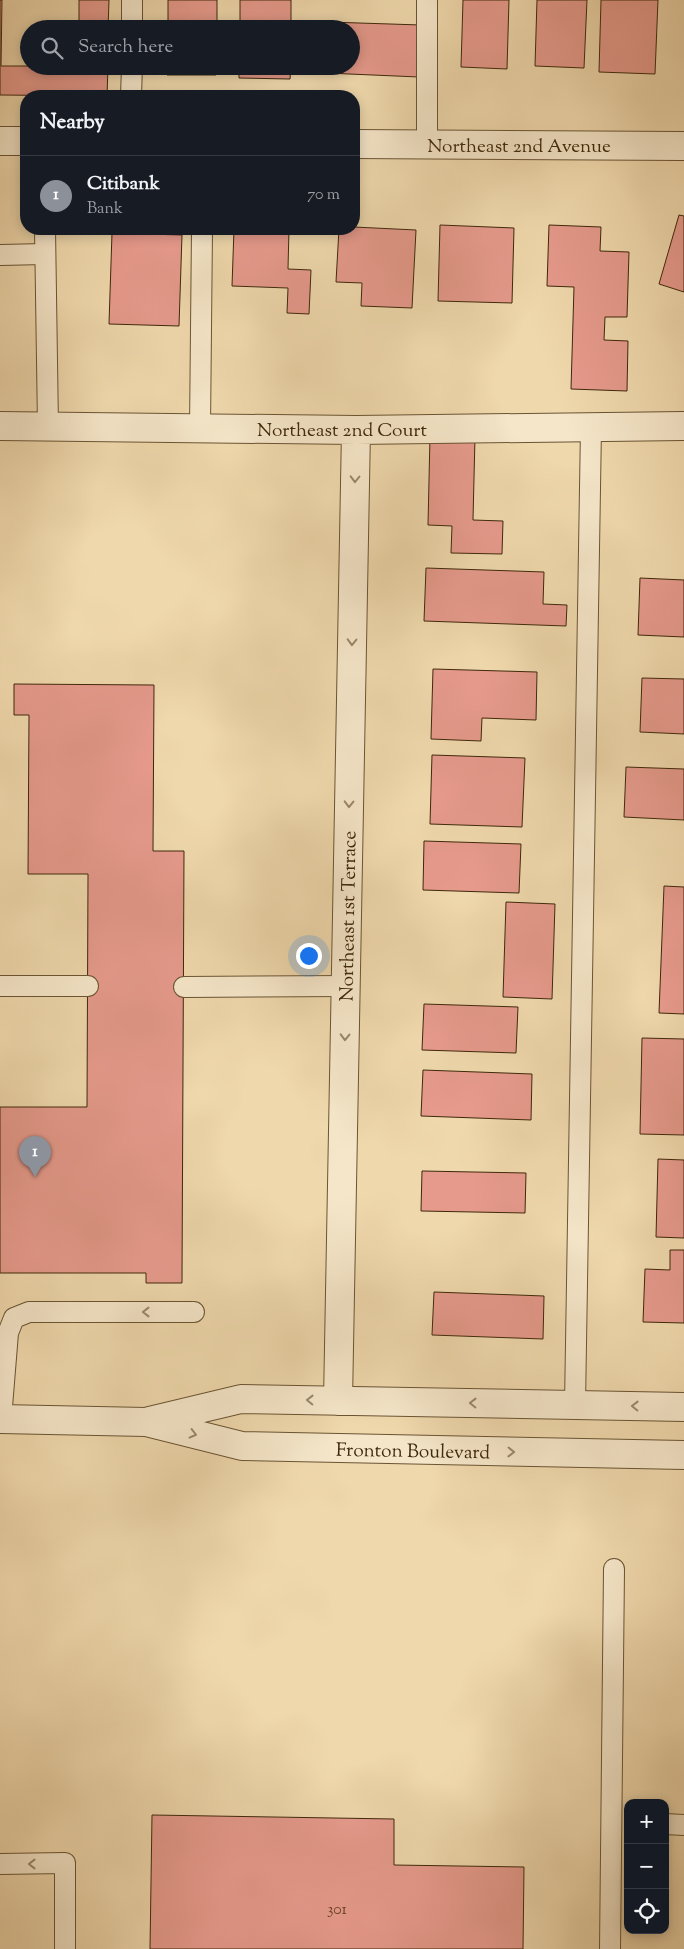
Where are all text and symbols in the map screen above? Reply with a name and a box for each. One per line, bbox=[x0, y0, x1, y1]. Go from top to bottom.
search box bbox=[20, 20, 360, 75]
icon: search bbox=[38, 34, 66, 62]
text: Search here bbox=[78, 34, 173, 61]
text: Nearby bbox=[40, 108, 105, 138]
street label: Northeast 2nd Avenue bbox=[427, 134, 611, 161]
text: Citibank bbox=[87, 171, 160, 198]
text: 1 bbox=[53, 184, 59, 207]
text: 70 m bbox=[307, 184, 340, 207]
text: Bank bbox=[87, 198, 123, 221]
street label: Northeast 2nd Court bbox=[257, 418, 427, 445]
one-way arrow bbox=[350, 476, 360, 483]
one-way arrow bbox=[347, 638, 357, 646]
one-way arrow bbox=[344, 800, 354, 808]
street label: Northeast 1st Terrace bbox=[335, 830, 364, 1002]
your location bbox=[296, 943, 322, 969]
one-way arrow bbox=[340, 1033, 350, 1041]
pin: 1 bbox=[19, 1136, 51, 1177]
one-way arrow bbox=[141, 1307, 149, 1317]
one-way arrow bbox=[306, 1395, 314, 1406]
one-way arrow bbox=[469, 1398, 477, 1409]
one-way arrow bbox=[631, 1401, 639, 1412]
one-way arrow bbox=[188, 1428, 197, 1439]
street label: Fronton Boulevard bbox=[336, 1438, 491, 1467]
one-way arrow bbox=[508, 1447, 516, 1457]
map controls bbox=[624, 1799, 669, 1934]
button: + bbox=[624, 1799, 669, 1844]
button: − bbox=[624, 1844, 669, 1889]
one-way arrow bbox=[28, 1859, 36, 1869]
button: locate bbox=[624, 1889, 669, 1934]
house number: 301 bbox=[327, 1899, 348, 1922]

